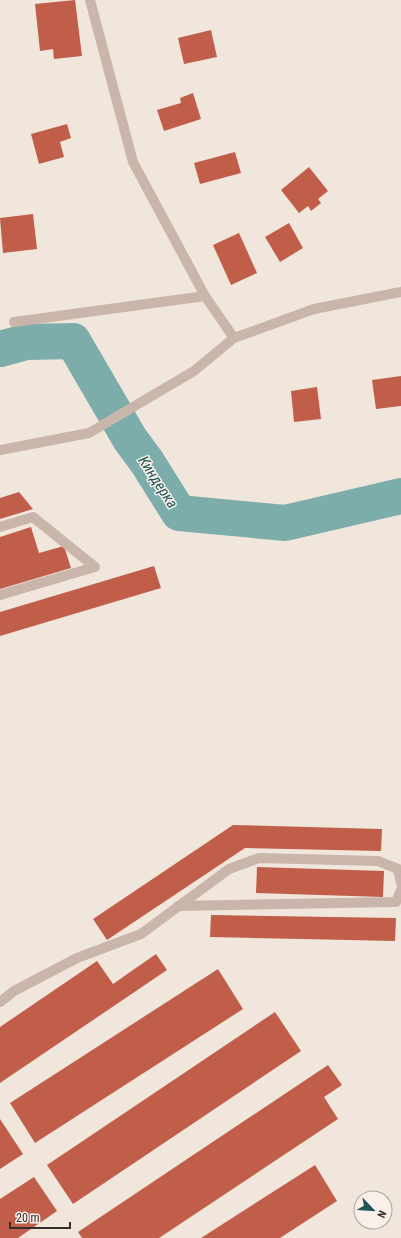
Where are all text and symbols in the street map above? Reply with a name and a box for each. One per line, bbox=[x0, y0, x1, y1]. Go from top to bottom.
water label: Киндерка bbox=[134, 453, 182, 511]
north arrow bbox=[353, 1190, 393, 1230]
scale bar bbox=[10, 1204, 70, 1230]
text: N bbox=[374, 1208, 389, 1220]
text: 20 m bbox=[16, 1211, 40, 1225]

